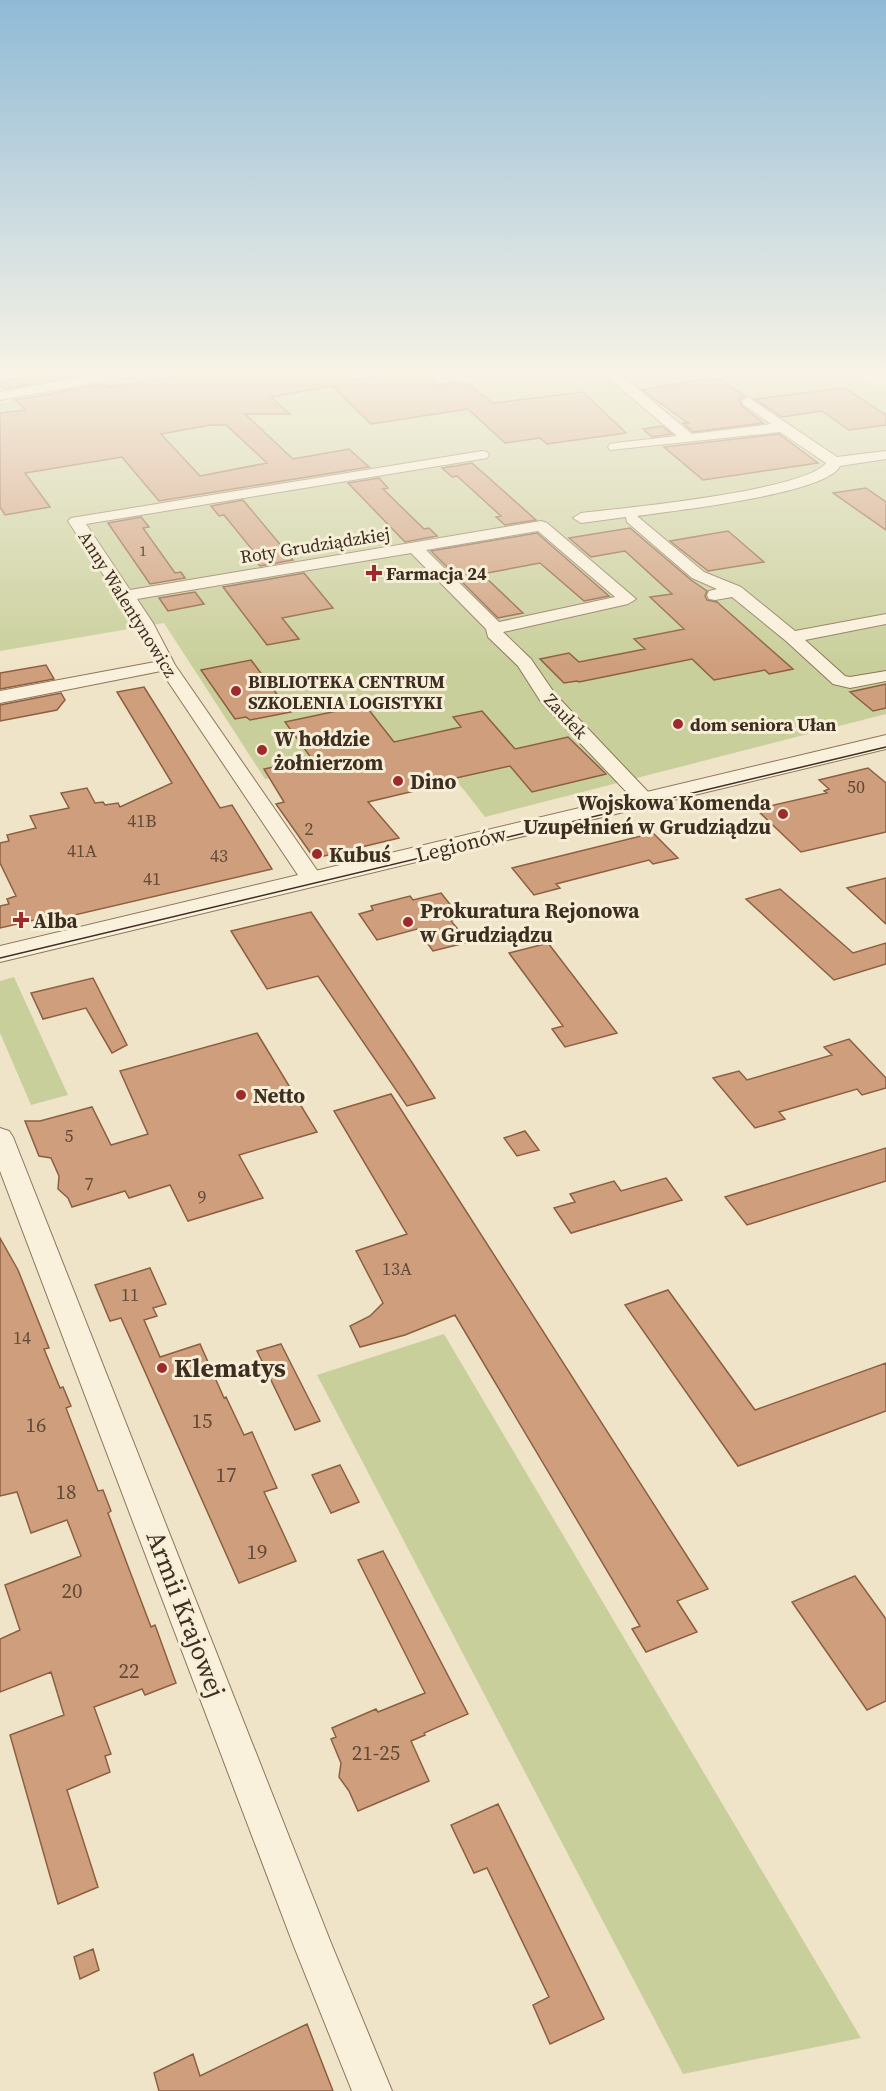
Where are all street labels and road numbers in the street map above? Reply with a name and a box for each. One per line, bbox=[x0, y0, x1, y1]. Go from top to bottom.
street label: Roty Grudziądzkiej bbox=[238, 521, 392, 569]
street label: Anny Walentynowicz bbox=[73, 526, 183, 682]
street label: Zaułek bbox=[539, 688, 594, 744]
street label: Legionów bbox=[413, 819, 509, 869]
street label: Armii Krajowej bbox=[138, 1525, 234, 1703]

